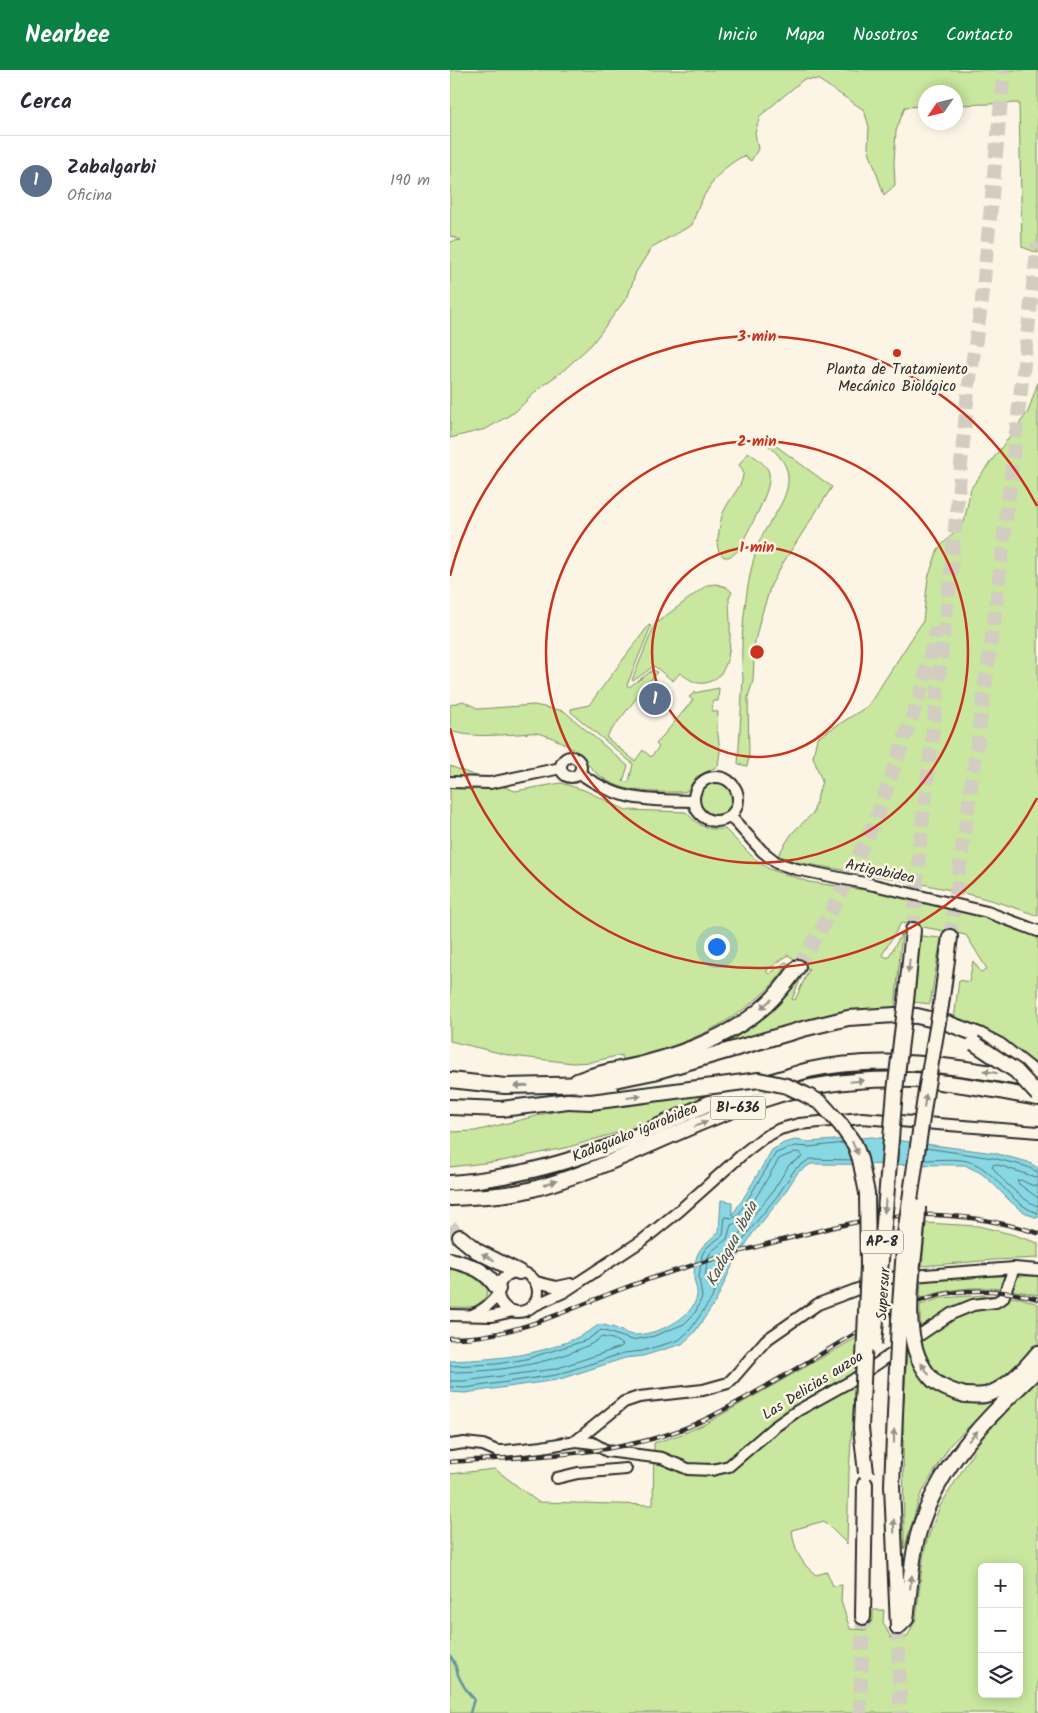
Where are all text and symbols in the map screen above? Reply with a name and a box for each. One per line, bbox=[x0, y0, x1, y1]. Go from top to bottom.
text: Nearbee bbox=[25, 16, 110, 55]
text: Inicio bbox=[717, 21, 757, 50]
text: Mapa bbox=[785, 21, 825, 50]
text: Nosotros bbox=[853, 21, 918, 50]
text: Contacto bbox=[946, 21, 1013, 50]
north arrow bbox=[918, 85, 963, 130]
text: Cerca bbox=[20, 86, 72, 119]
text: Zabalgarbi bbox=[67, 153, 156, 183]
text: 1 bbox=[34, 168, 38, 193]
text: 190 m bbox=[390, 168, 430, 193]
text: Oficina bbox=[67, 183, 112, 208]
text: 3 min bbox=[737, 325, 776, 349]
marker: Planta de Tratamiento Mecánico Biológico bbox=[891, 347, 903, 359]
place label: Planta de Tratamiento Mecánico Biológico bbox=[826, 358, 968, 399]
text: 2 min bbox=[737, 430, 777, 454]
text: 1 min bbox=[740, 536, 774, 560]
centre of rings bbox=[748, 643, 766, 661]
pin: 1 bbox=[639, 680, 671, 718]
street label: Artigabidea bbox=[843, 853, 917, 891]
your location bbox=[704, 934, 730, 960]
one-way arrow bbox=[905, 958, 913, 974]
one-way arrow bbox=[760, 998, 772, 1010]
one-way arrow bbox=[982, 1068, 998, 1076]
one-way arrow bbox=[849, 1077, 865, 1085]
one-way arrow bbox=[512, 1082, 528, 1090]
one-way arrow bbox=[921, 1092, 929, 1108]
one-way arrow bbox=[626, 1093, 642, 1101]
road number: BI-636 bbox=[710, 1096, 766, 1120]
street label: Kadaguako igarobidea bbox=[568, 1097, 702, 1169]
one-way arrow bbox=[694, 1119, 708, 1127]
one-way arrow bbox=[851, 1141, 859, 1155]
one-way arrow bbox=[542, 1179, 557, 1187]
water label: Kadagua ibaia bbox=[699, 1196, 765, 1291]
one-way arrow bbox=[881, 1199, 889, 1215]
road number: AP-8 bbox=[861, 1230, 903, 1254]
one-way arrow bbox=[480, 1253, 495, 1261]
street label: Supersur bbox=[870, 1266, 898, 1321]
street label: Las Delicias auzoa bbox=[758, 1345, 868, 1427]
one-way arrow bbox=[920, 1362, 930, 1376]
one-way arrow bbox=[890, 1428, 898, 1444]
one-way arrow bbox=[967, 1429, 978, 1442]
one-way arrow bbox=[890, 1518, 898, 1534]
map controls bbox=[978, 1563, 1023, 1698]
button: + bbox=[978, 1563, 1023, 1608]
one-way arrow bbox=[907, 1574, 915, 1590]
button: − bbox=[978, 1608, 1023, 1653]
button: layers bbox=[978, 1653, 1023, 1698]

